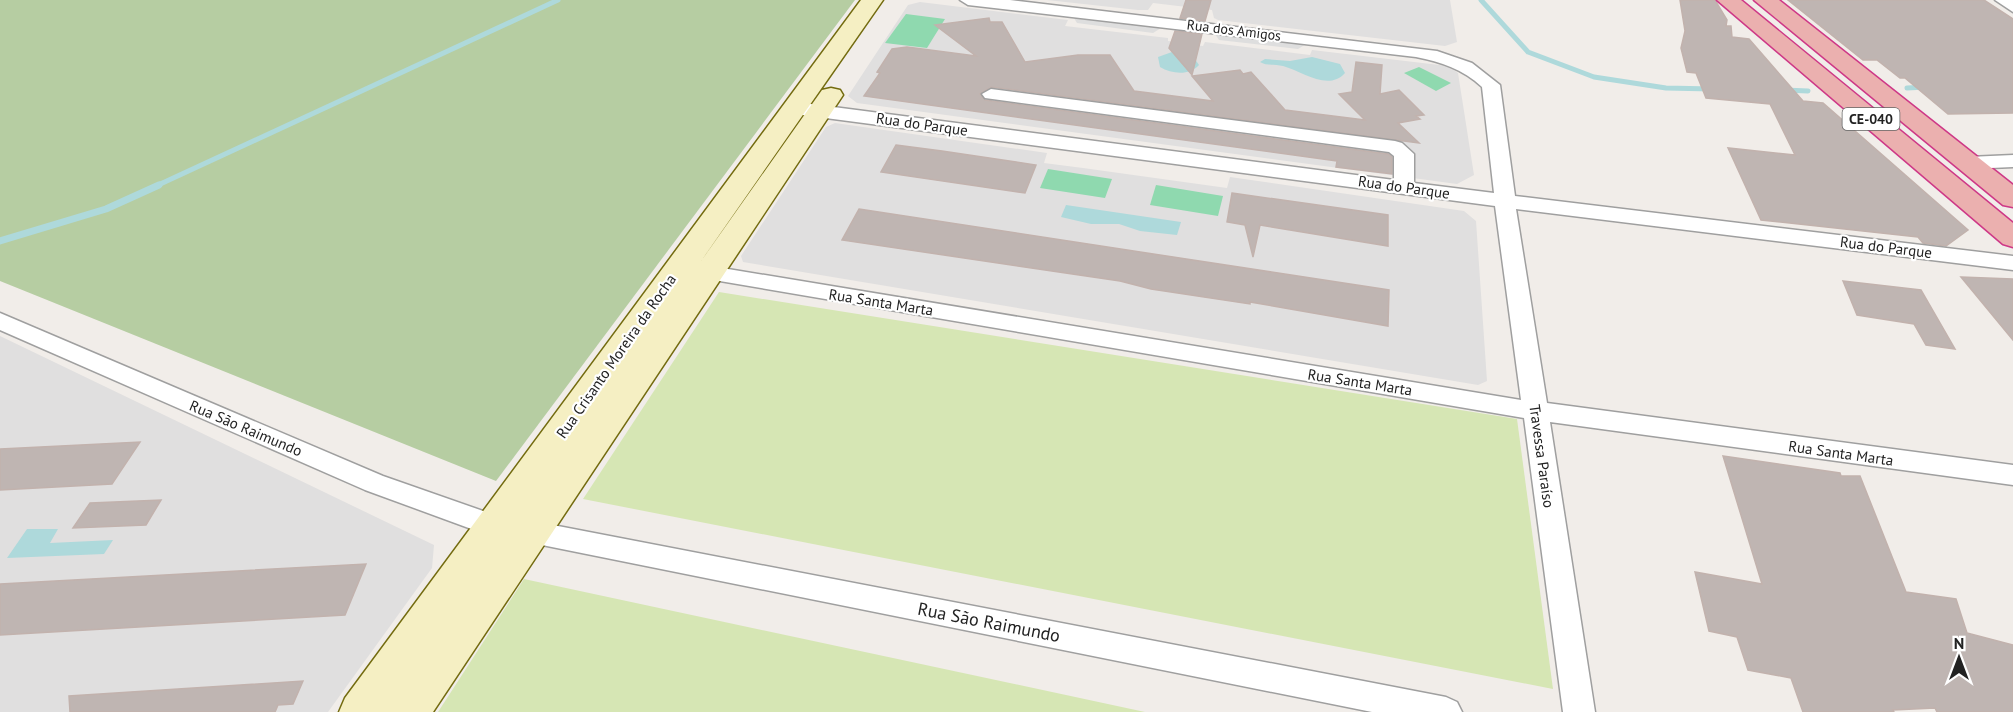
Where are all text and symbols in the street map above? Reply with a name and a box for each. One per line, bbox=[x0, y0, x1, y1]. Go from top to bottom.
street label: Rua dos Amigos bbox=[1186, 15, 1282, 45]
street label: Rua do Parque bbox=[875, 108, 969, 140]
road number: CE-040 bbox=[1842, 108, 1900, 130]
street label: Rua do Parque bbox=[1357, 171, 1451, 203]
street label: Rua do Parque bbox=[1839, 232, 1933, 262]
street label: Rua Crisanto Moreira da Rocha bbox=[552, 270, 680, 442]
street label: Rua Santa Marta bbox=[827, 284, 935, 320]
street label: Rua Santa Marta bbox=[1306, 364, 1414, 400]
street label: Rua São Raimundo bbox=[187, 396, 305, 460]
street label: Travessa Paraíso bbox=[1525, 403, 1559, 509]
street label: Rua Santa Marta bbox=[1787, 436, 1895, 470]
street label: Rua São Raimundo bbox=[916, 597, 1062, 647]
north arrow bbox=[1929, 628, 1989, 688]
text: N bbox=[1954, 633, 1964, 653]

